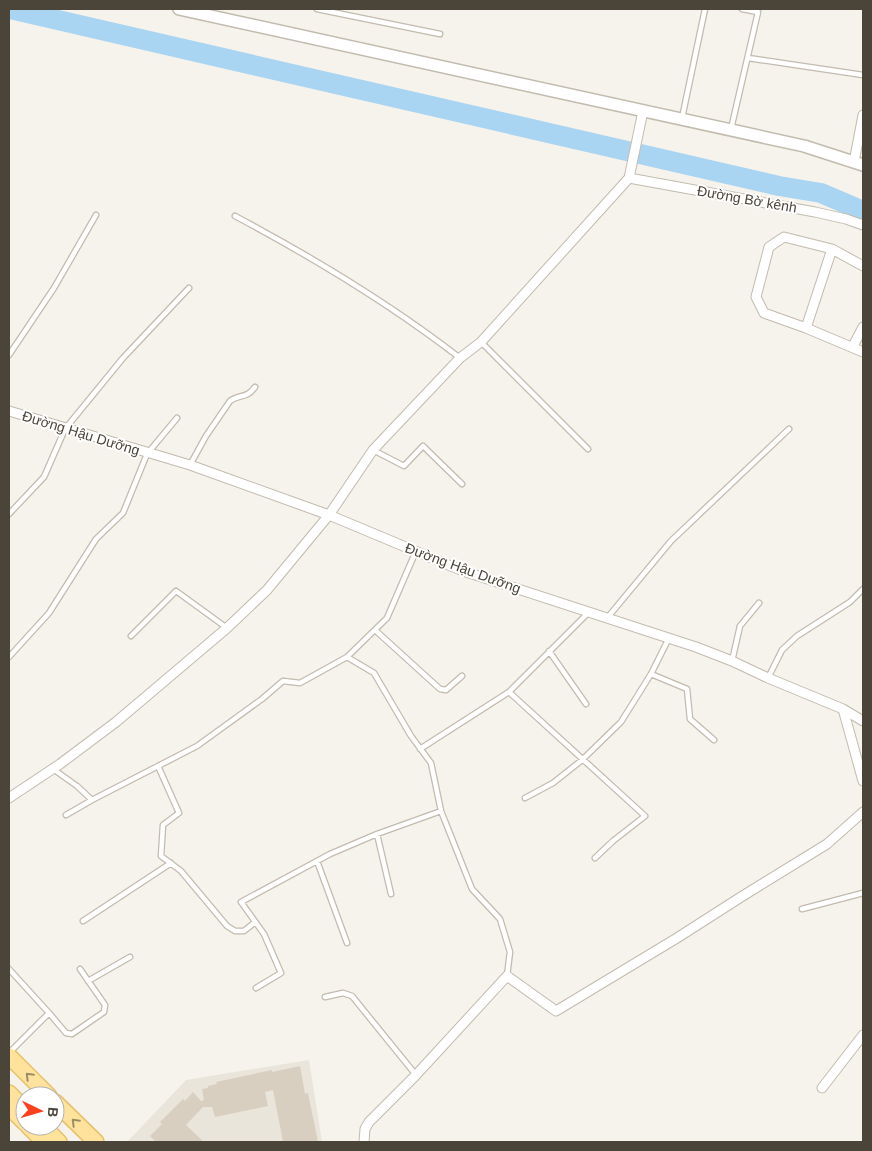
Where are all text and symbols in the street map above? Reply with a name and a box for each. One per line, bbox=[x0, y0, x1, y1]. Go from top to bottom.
street label: Đường Bờ kênh bbox=[696, 182, 798, 216]
street label: Đường Hậu Dưỡng bbox=[20, 408, 142, 458]
street label: Đường Hậu Dưỡng bbox=[403, 540, 523, 596]
one-way arrow bbox=[26, 1073, 35, 1082]
north arrow bbox=[15, 1086, 65, 1136]
text: B bbox=[45, 1106, 61, 1118]
one-way arrow bbox=[72, 1119, 81, 1128]

